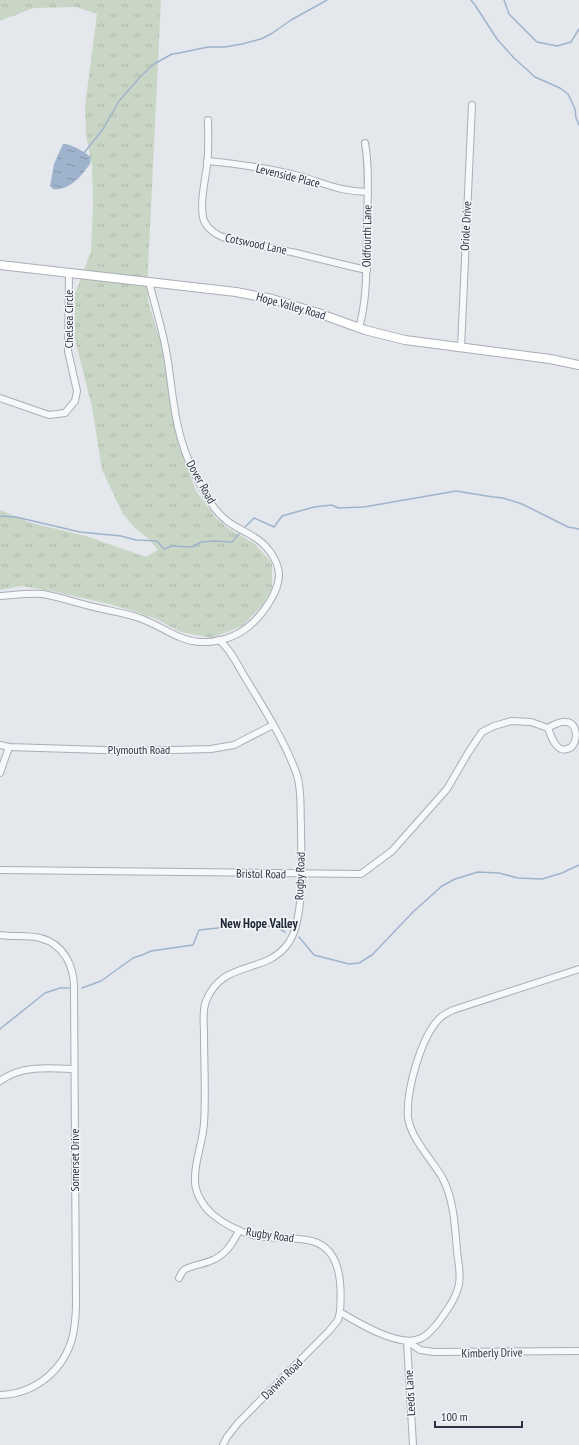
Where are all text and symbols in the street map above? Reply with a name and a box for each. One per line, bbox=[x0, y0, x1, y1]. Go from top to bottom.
street label: Levenside Place bbox=[255, 160, 322, 191]
street label: Oriole Drive bbox=[457, 201, 474, 251]
street label: Oldfourth Lane bbox=[358, 205, 375, 267]
street label: Cotswood Lane bbox=[224, 230, 288, 257]
street label: Hope Valley Road bbox=[255, 288, 328, 323]
street label: Chelsea Circle bbox=[61, 290, 76, 348]
street label: Dover Road bbox=[183, 457, 219, 506]
street label: Plymouth Road bbox=[108, 742, 170, 757]
street label: Rugby Road bbox=[291, 852, 308, 900]
street label: Bristol Road bbox=[236, 866, 286, 881]
district label: New Hope Valley bbox=[220, 915, 298, 932]
street label: Somerset Drive bbox=[67, 1128, 82, 1192]
street label: Rugby Road bbox=[245, 1224, 295, 1245]
street label: Kimberly Drive bbox=[461, 1344, 523, 1361]
street label: Darwin Road bbox=[258, 1355, 305, 1402]
street label: Leeds Lane bbox=[401, 1370, 418, 1416]
scale bar bbox=[435, 1403, 522, 1429]
text: 100 m bbox=[441, 1409, 468, 1424]

